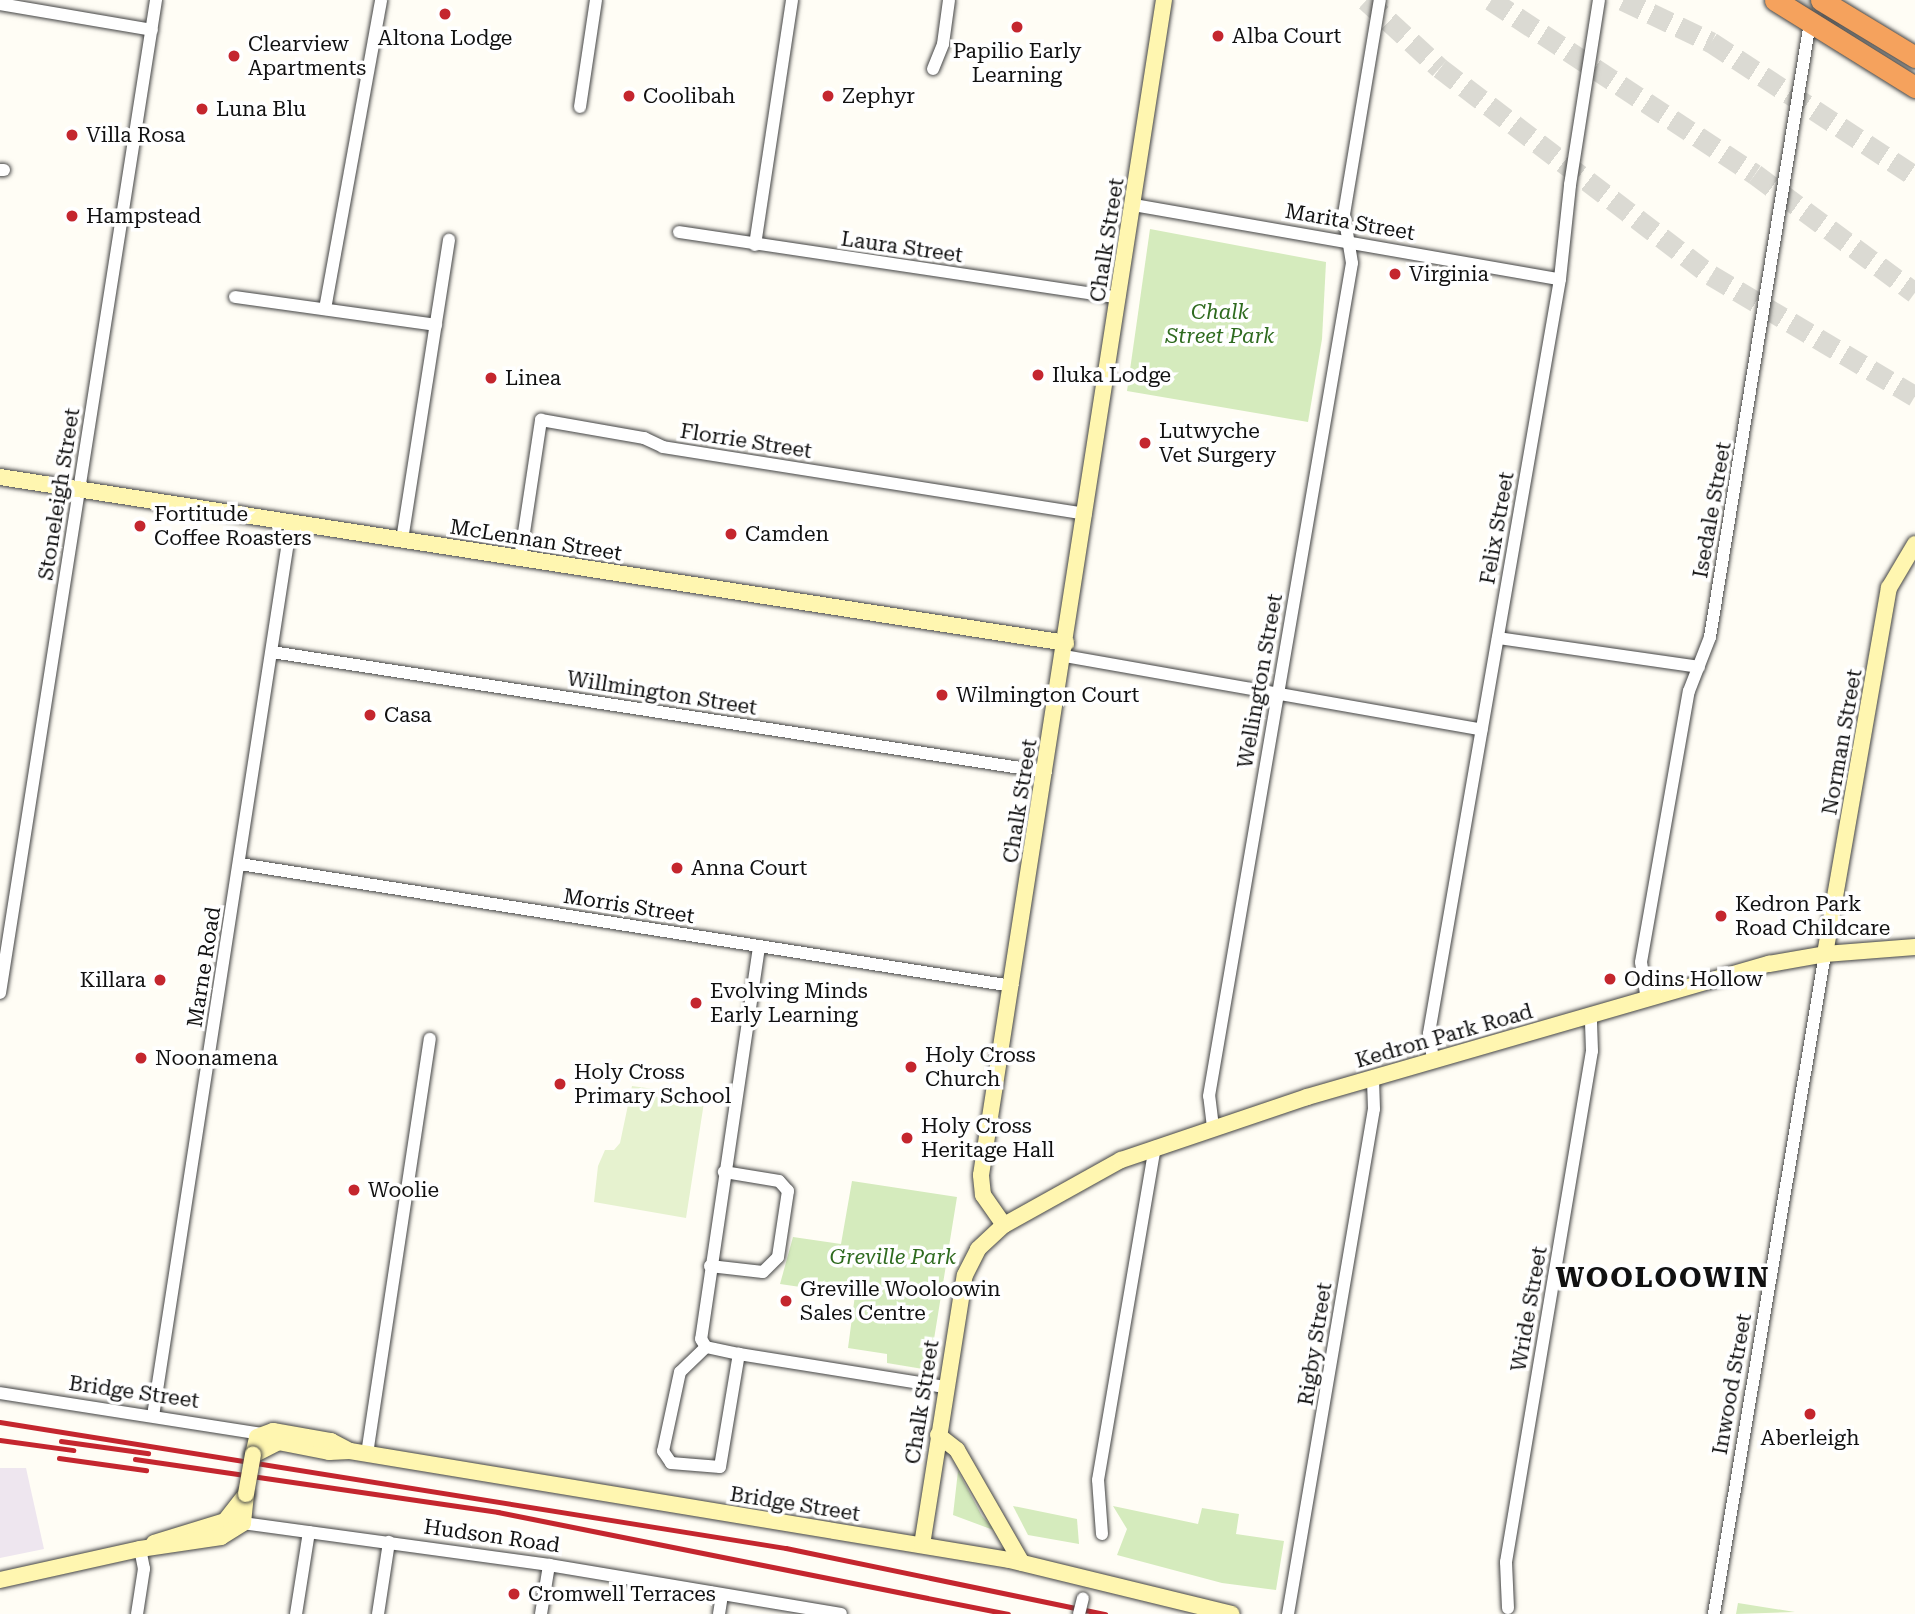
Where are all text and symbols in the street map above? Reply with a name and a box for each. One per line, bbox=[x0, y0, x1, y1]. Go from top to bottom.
marker: Altona Lodge bbox=[437, 6, 453, 22]
marker: Papilio Early Learning bbox=[1009, 19, 1025, 35]
place label: Alba Court bbox=[1232, 23, 1341, 49]
place label: Altona Lodge bbox=[378, 25, 512, 51]
marker: Alba Court bbox=[1210, 28, 1226, 44]
place label: Clearview Apartments bbox=[248, 31, 366, 81]
place label: Papilio Early Learning bbox=[953, 38, 1081, 88]
marker: Clearview Apartments bbox=[226, 48, 242, 64]
place label: Coolibah bbox=[643, 83, 735, 109]
place label: Zephyr bbox=[842, 83, 915, 109]
marker: Coolibah bbox=[621, 88, 637, 104]
marker: Zephyr bbox=[820, 88, 836, 104]
place label: Luna Blu bbox=[216, 96, 306, 122]
marker: Luna Blu bbox=[194, 101, 210, 117]
place label: Villa Rosa bbox=[86, 122, 185, 148]
marker: Villa Rosa bbox=[64, 127, 80, 143]
street label: Chalk Street bbox=[1085, 176, 1129, 304]
street label: Marita Street bbox=[1283, 198, 1417, 246]
place label: Hampstead bbox=[86, 203, 201, 229]
marker: Hampstead bbox=[64, 208, 80, 224]
street label: Laura Street bbox=[839, 226, 965, 268]
place label: Virginia bbox=[1409, 261, 1489, 287]
marker: Virginia bbox=[1387, 266, 1403, 282]
park label: Chalk Street Park bbox=[1166, 299, 1274, 349]
place label: Iluka Lodge bbox=[1052, 362, 1171, 388]
place label: Linea bbox=[505, 365, 561, 391]
marker: Iluka Lodge bbox=[1030, 367, 1046, 383]
marker: Linea bbox=[483, 370, 499, 386]
street label: Stoneleigh Street bbox=[33, 406, 85, 582]
street label: Florrie Street bbox=[678, 418, 814, 464]
place label: Lutwyche Vet Surgery bbox=[1159, 418, 1276, 468]
marker: Lutwyche Vet Surgery bbox=[1137, 435, 1153, 451]
street label: Isedale Street bbox=[1688, 440, 1736, 580]
street label: Felix Street bbox=[1475, 470, 1519, 586]
place label: Fortitude Coffee Roasters bbox=[154, 501, 312, 551]
street label: McLennan Street bbox=[448, 514, 624, 566]
marker: Fortitude Coffee Roasters bbox=[132, 518, 148, 534]
place label: Camden bbox=[745, 521, 829, 547]
marker: Camden bbox=[723, 526, 739, 542]
street label: Wellington Street bbox=[1232, 592, 1288, 770]
street label: Willmington Street bbox=[565, 666, 759, 720]
street label: Norman Street bbox=[1817, 667, 1867, 817]
place label: Wilmington Court bbox=[956, 682, 1139, 708]
marker: Wilmington Court bbox=[934, 687, 950, 703]
place label: Casa bbox=[384, 702, 432, 728]
marker: Casa bbox=[362, 707, 378, 723]
street label: Chalk Street bbox=[998, 737, 1042, 865]
place label: Anna Court bbox=[691, 855, 807, 881]
marker: Anna Court bbox=[669, 860, 685, 876]
street label: Morris Street bbox=[562, 883, 696, 929]
place label: Kedron Park Road Childcare bbox=[1735, 891, 1890, 941]
street label: Marne Road bbox=[182, 905, 226, 1029]
marker: Kedron Park Road Childcare bbox=[1713, 908, 1729, 924]
place label: Odins Hollow bbox=[1624, 966, 1763, 992]
place label: Killara bbox=[80, 967, 146, 993]
marker: Odins Hollow bbox=[1602, 971, 1618, 987]
marker: Killara bbox=[152, 972, 168, 988]
place label: Evolving Minds Early Learning bbox=[710, 978, 868, 1028]
marker: Evolving Minds Early Learning bbox=[688, 995, 704, 1011]
street label: Kedron Park Road bbox=[1352, 999, 1536, 1073]
place label: Holy Cross Church bbox=[925, 1042, 1036, 1092]
place label: Noonamena bbox=[155, 1045, 278, 1071]
marker: Noonamena bbox=[133, 1050, 149, 1066]
place label: Holy Cross Primary School bbox=[574, 1059, 731, 1109]
marker: Holy Cross Church bbox=[903, 1059, 919, 1075]
marker: Holy Cross Primary School bbox=[552, 1076, 568, 1092]
place label: Holy Cross Heritage Hall bbox=[921, 1113, 1054, 1163]
marker: Holy Cross Heritage Hall bbox=[899, 1130, 915, 1146]
place label: Woolie bbox=[368, 1177, 439, 1203]
marker: Woolie bbox=[346, 1182, 362, 1198]
park label: Greville Park bbox=[830, 1244, 956, 1270]
street label: Wride Street bbox=[1506, 1244, 1552, 1374]
district label: WOOLOOWIN bbox=[1557, 1261, 1769, 1295]
place label: Greville Wooloowin Sales Centre bbox=[800, 1276, 1001, 1326]
street label: Rigby Street bbox=[1293, 1281, 1337, 1407]
marker: Greville Wooloowin Sales Centre bbox=[778, 1293, 794, 1309]
street label: Inwood Street bbox=[1707, 1311, 1757, 1457]
street label: Chalk Street bbox=[900, 1338, 944, 1466]
street label: Bridge Street bbox=[67, 1370, 201, 1414]
marker: Aberleigh bbox=[1802, 1406, 1818, 1422]
place label: Aberleigh bbox=[1761, 1425, 1859, 1451]
street label: Bridge Street bbox=[728, 1481, 862, 1527]
street label: Hudson Road bbox=[422, 1514, 562, 1558]
place label: Cromwell Terraces bbox=[528, 1581, 716, 1607]
marker: Cromwell Terraces bbox=[506, 1586, 522, 1602]

